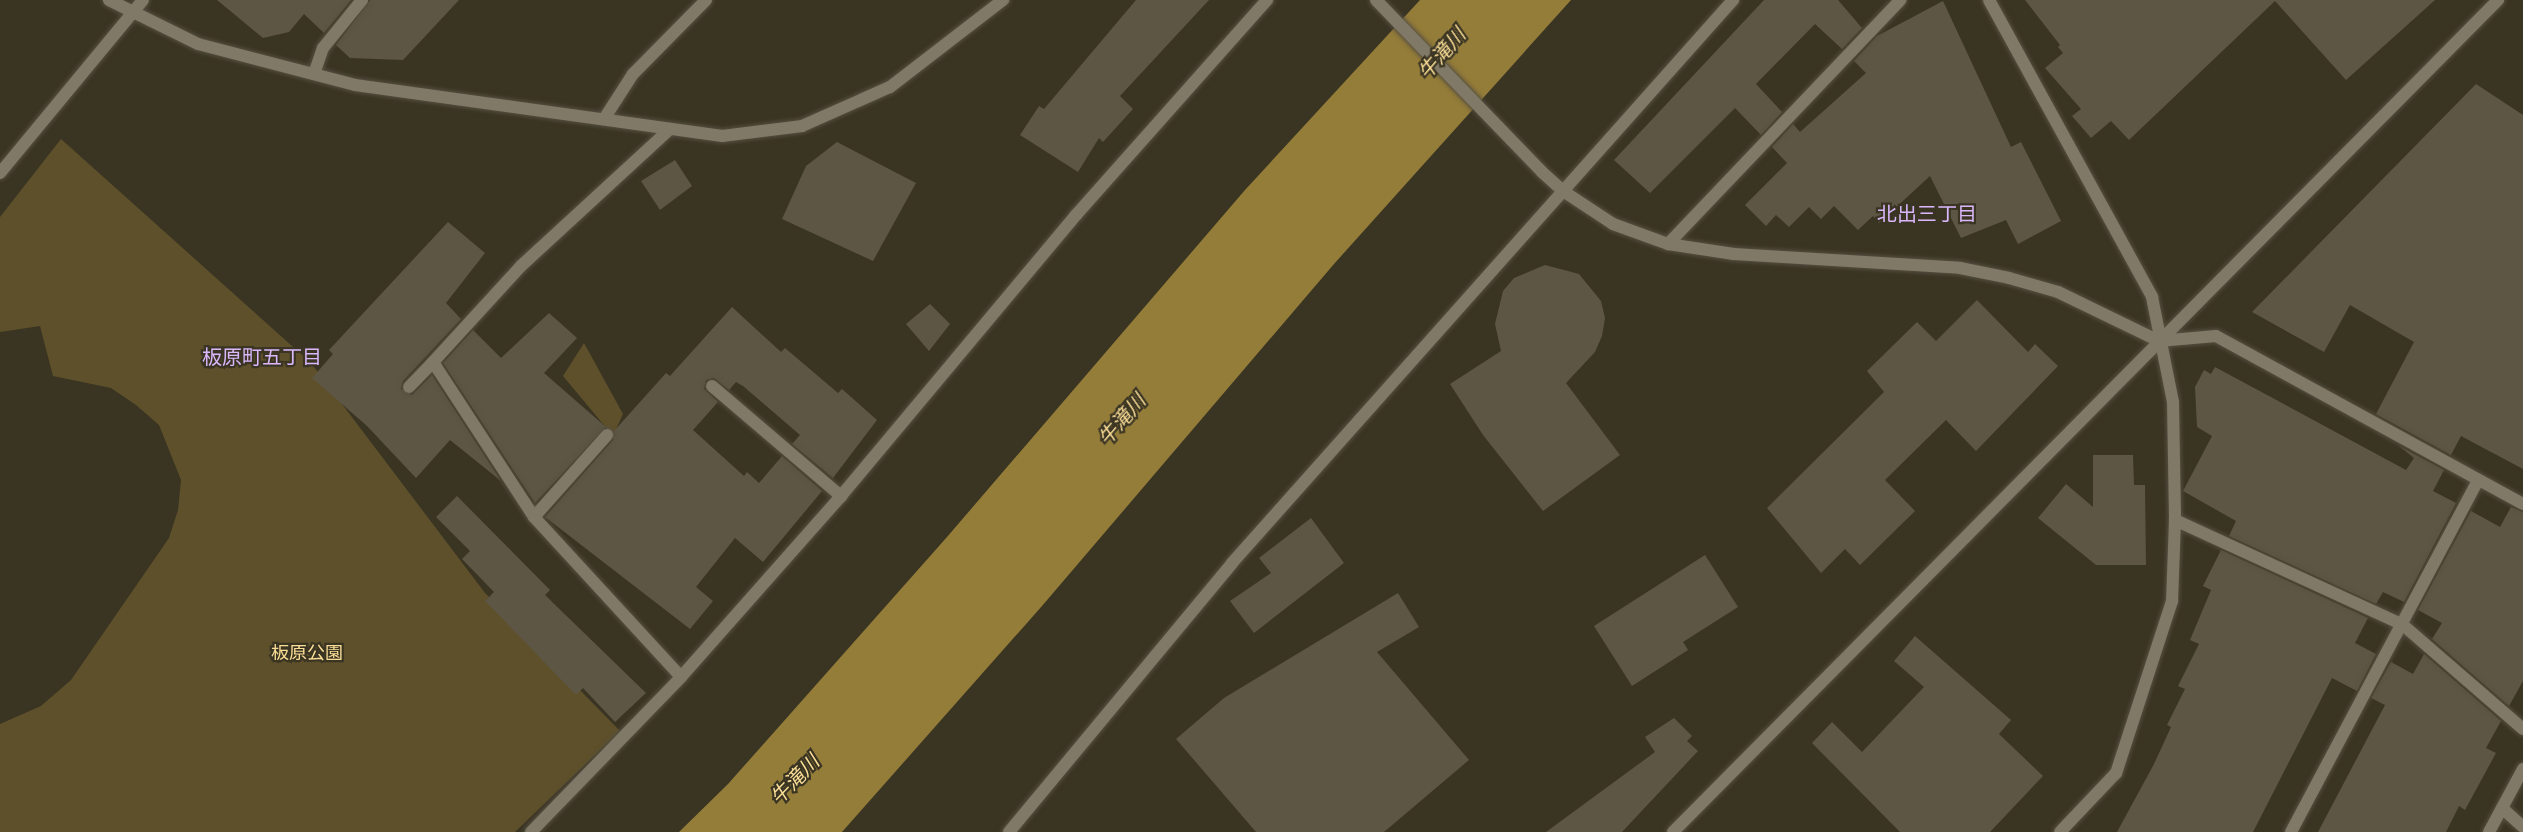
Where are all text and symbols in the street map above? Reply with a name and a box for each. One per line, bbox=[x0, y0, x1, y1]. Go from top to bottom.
water label: 牛滝川 bbox=[1413, 23, 1471, 85]
district label: 北出三丁目 bbox=[1877, 202, 1977, 226]
district label: 板原町五丁目 bbox=[202, 345, 322, 369]
water label: 牛滝川 bbox=[1093, 389, 1151, 451]
park label: 板原公園 bbox=[271, 642, 343, 664]
water label: 牛滝川 bbox=[766, 750, 824, 810]

